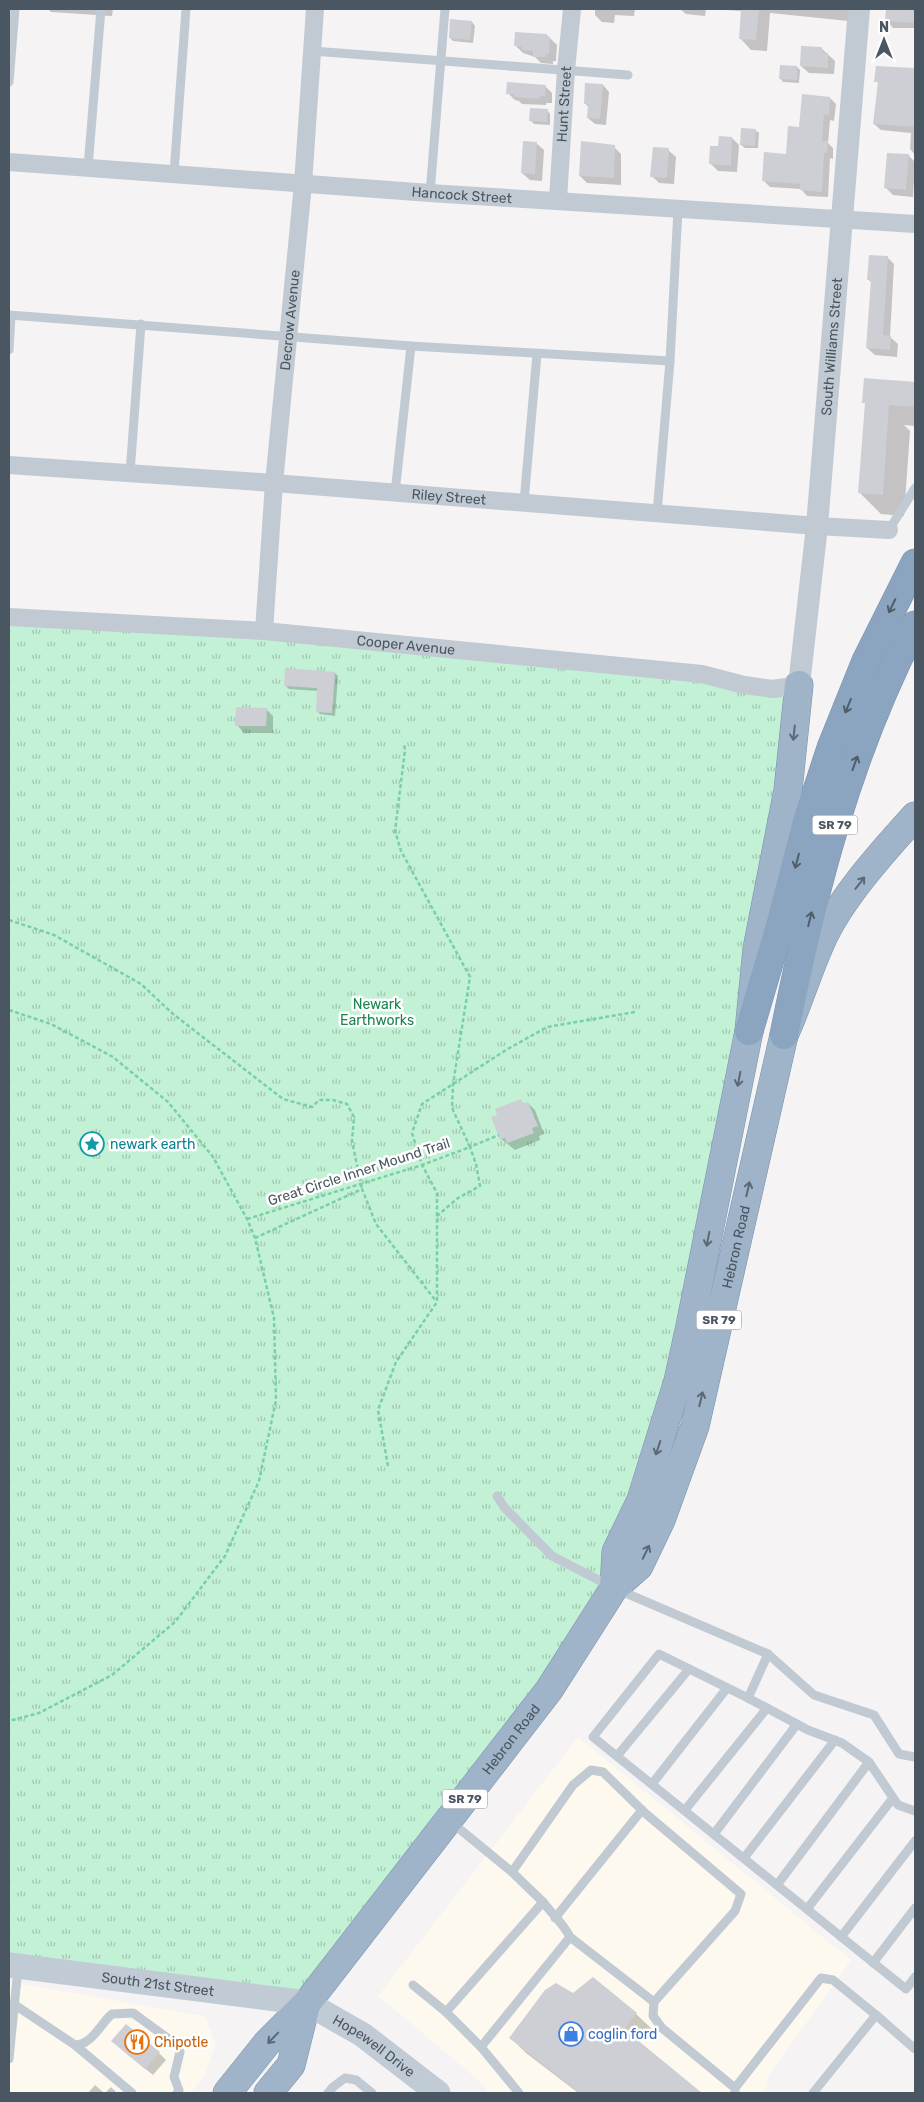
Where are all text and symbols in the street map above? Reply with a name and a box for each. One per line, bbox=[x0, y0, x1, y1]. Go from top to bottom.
north arrow bbox=[859, 15, 909, 65]
text: N bbox=[879, 19, 889, 36]
street label: Hunt Street bbox=[553, 65, 575, 143]
street label: Hancock Street bbox=[411, 183, 513, 207]
street label: Decrow Avenue bbox=[276, 269, 303, 371]
street label: South Williams Street bbox=[817, 276, 846, 416]
street label: Riley Street bbox=[411, 485, 487, 508]
one-way arrow bbox=[887, 598, 897, 613]
street label: Cooper Avenue bbox=[356, 632, 456, 658]
one-way arrow bbox=[843, 698, 852, 713]
one-way arrow bbox=[789, 725, 799, 741]
one-way arrow bbox=[851, 756, 860, 771]
road number: SR 79 bbox=[812, 816, 858, 834]
one-way arrow bbox=[792, 852, 801, 868]
one-way arrow bbox=[854, 877, 865, 890]
one-way arrow bbox=[806, 912, 815, 928]
park label: Newark Earthworks bbox=[340, 996, 414, 1029]
one-way arrow bbox=[734, 1071, 744, 1087]
place icon: newark earth bbox=[79, 1131, 105, 1157]
street label: Great Circle Inner Mound Trail bbox=[266, 1134, 452, 1210]
place label: newark earth bbox=[110, 1136, 196, 1153]
one-way arrow bbox=[744, 1182, 753, 1198]
street label: Hebron Road bbox=[718, 1204, 753, 1290]
one-way arrow bbox=[702, 1230, 712, 1246]
road number: SR 79 bbox=[696, 1310, 742, 1330]
one-way arrow bbox=[697, 1392, 706, 1408]
one-way arrow bbox=[652, 1439, 662, 1455]
one-way arrow bbox=[642, 1545, 651, 1560]
street label: Hebron Road bbox=[478, 1701, 544, 1778]
road number: SR 79 bbox=[442, 1790, 488, 1808]
street label: South 21st Street bbox=[100, 1968, 216, 2000]
street label: Hopewell Drive bbox=[330, 2011, 419, 2081]
shop icon: coglin ford bbox=[558, 2021, 584, 2047]
place label: coglin ford bbox=[588, 2026, 657, 2043]
restaurant icon: Chipotle bbox=[124, 2029, 150, 2055]
one-way arrow bbox=[267, 2031, 279, 2044]
place label: Chipotle bbox=[154, 2034, 208, 2051]

